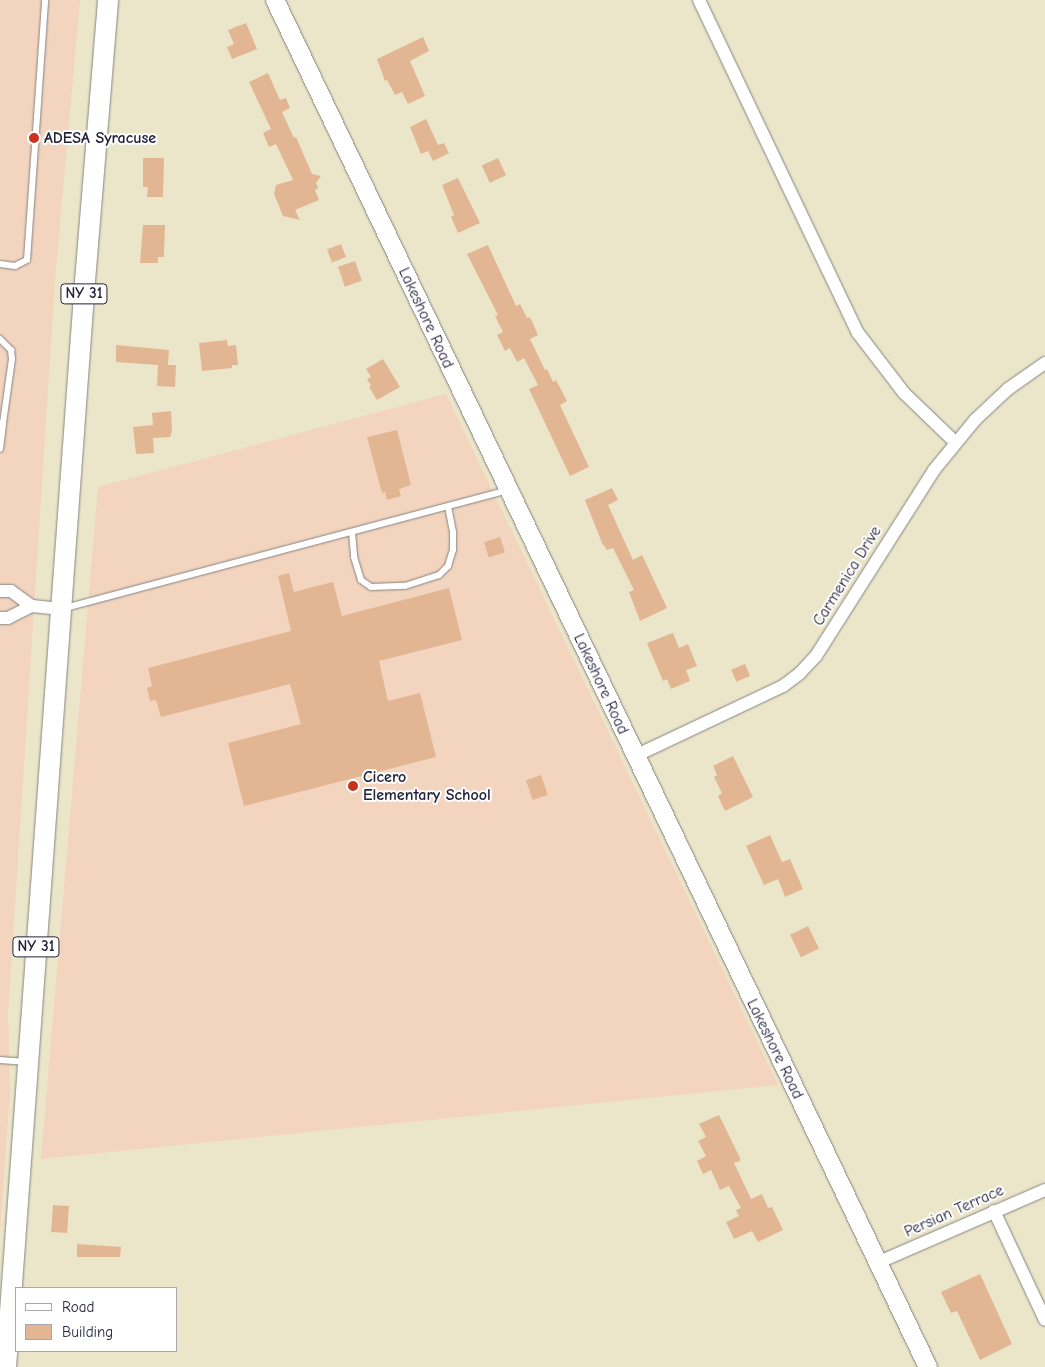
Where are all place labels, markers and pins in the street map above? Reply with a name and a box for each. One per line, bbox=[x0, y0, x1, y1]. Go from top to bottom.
place label: ADESA Syracuse bbox=[44, 128, 156, 148]
marker: ADESA Syracuse bbox=[28, 132, 40, 144]
place label: Cicero Elementary School bbox=[363, 767, 491, 805]
marker: Cicero Elementary School bbox=[347, 780, 359, 792]

